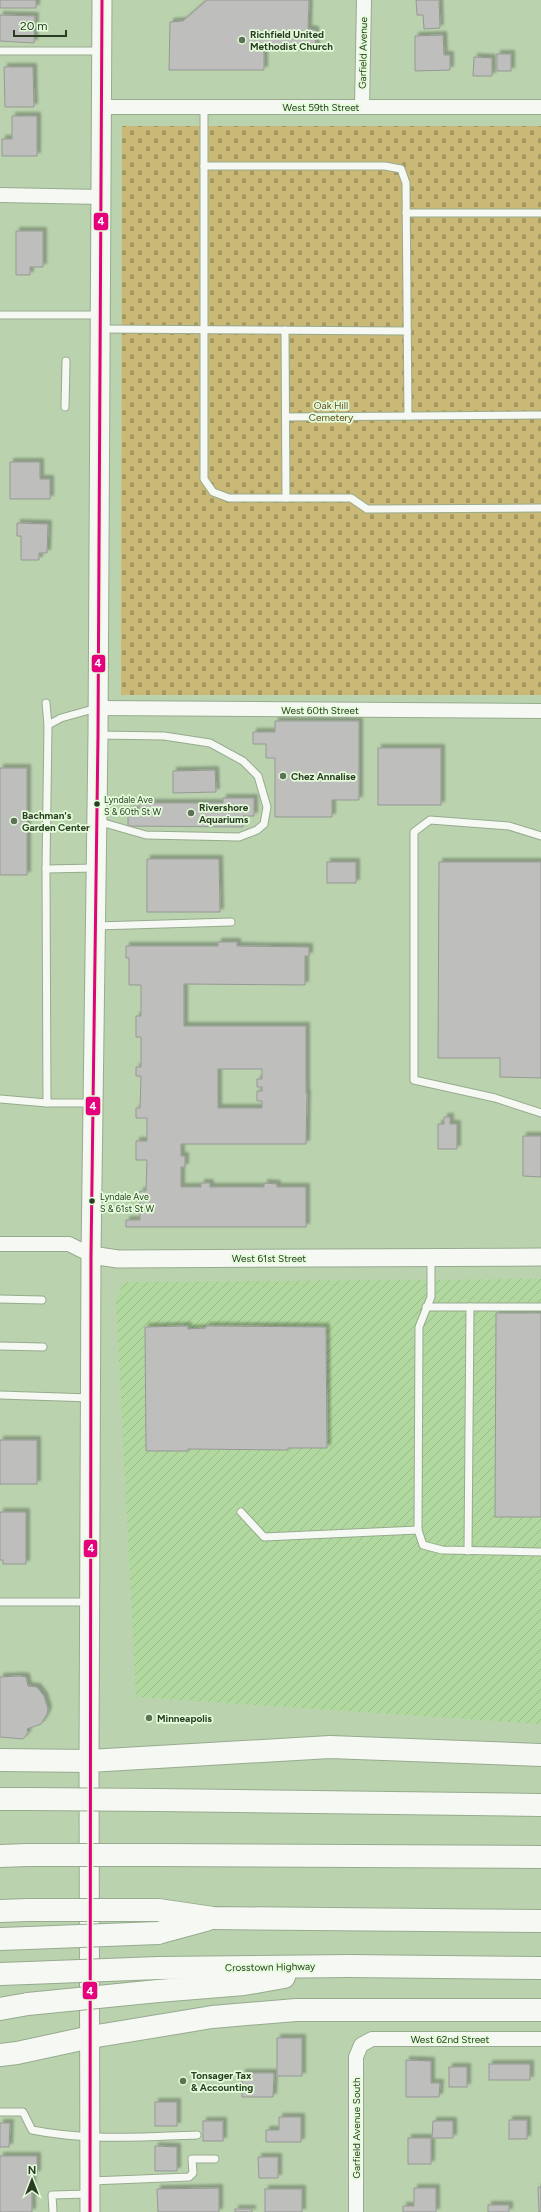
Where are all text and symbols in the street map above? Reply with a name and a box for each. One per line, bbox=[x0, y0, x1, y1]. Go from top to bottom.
scale bar bbox=[14, 12, 66, 38]
street label: Garfield Avenue bbox=[356, 16, 370, 89]
text: 20 m bbox=[20, 19, 48, 33]
place label: Richfield United Methodist Church bbox=[250, 28, 333, 53]
marker: Richfield United Methodist Church bbox=[237, 35, 247, 45]
street label: West 59th Street bbox=[283, 101, 360, 114]
line badge: 4 bbox=[93, 212, 109, 231]
text: 4 bbox=[98, 215, 105, 228]
park label: Oak Hill Cemetery bbox=[309, 399, 354, 424]
line badge: 4 bbox=[91, 654, 106, 673]
text: 4 bbox=[95, 657, 102, 670]
street label: West 60th Street bbox=[281, 704, 359, 717]
place label: Chez Annalise bbox=[291, 770, 356, 783]
marker: Chez Annalise bbox=[278, 771, 288, 781]
place label: Lyndale Ave S & 60th St W bbox=[104, 794, 161, 817]
marker: Lyndale Ave S & 60th St W bbox=[92, 799, 102, 809]
place label: Rivershore Aquariums bbox=[199, 801, 249, 826]
marker: Rivershore Aquariums bbox=[186, 808, 196, 818]
place label: Bachman's Garden Center bbox=[22, 809, 90, 834]
marker: Bachman's Garden Center bbox=[9, 816, 19, 826]
line badge: 4 bbox=[85, 1096, 101, 1116]
text: 4 bbox=[90, 1100, 97, 1113]
place label: Lyndale Ave S & 61st St W bbox=[100, 1191, 155, 1214]
marker: Lyndale Ave S & 61st St W bbox=[87, 1196, 97, 1206]
street label: West 61st Street bbox=[232, 1252, 306, 1265]
line badge: 4 bbox=[83, 1539, 98, 1558]
text: 4 bbox=[88, 1542, 95, 1555]
place label: Minneapolis bbox=[157, 1712, 212, 1725]
marker: Minneapolis bbox=[144, 1713, 154, 1723]
street label: Crosstown Highway bbox=[225, 1960, 316, 1974]
line badge: 4 bbox=[82, 1981, 98, 2000]
text: 4 bbox=[87, 1985, 94, 1998]
street label: West 62nd Street bbox=[411, 2033, 490, 2046]
place label: Tonsager Tax & Accounting bbox=[191, 2069, 253, 2094]
marker: Tonsager Tax & Accounting bbox=[178, 2076, 188, 2086]
street label: Garfield Avenue South bbox=[350, 2077, 363, 2179]
north arrow bbox=[12, 2160, 52, 2200]
text: N bbox=[28, 2164, 36, 2177]

